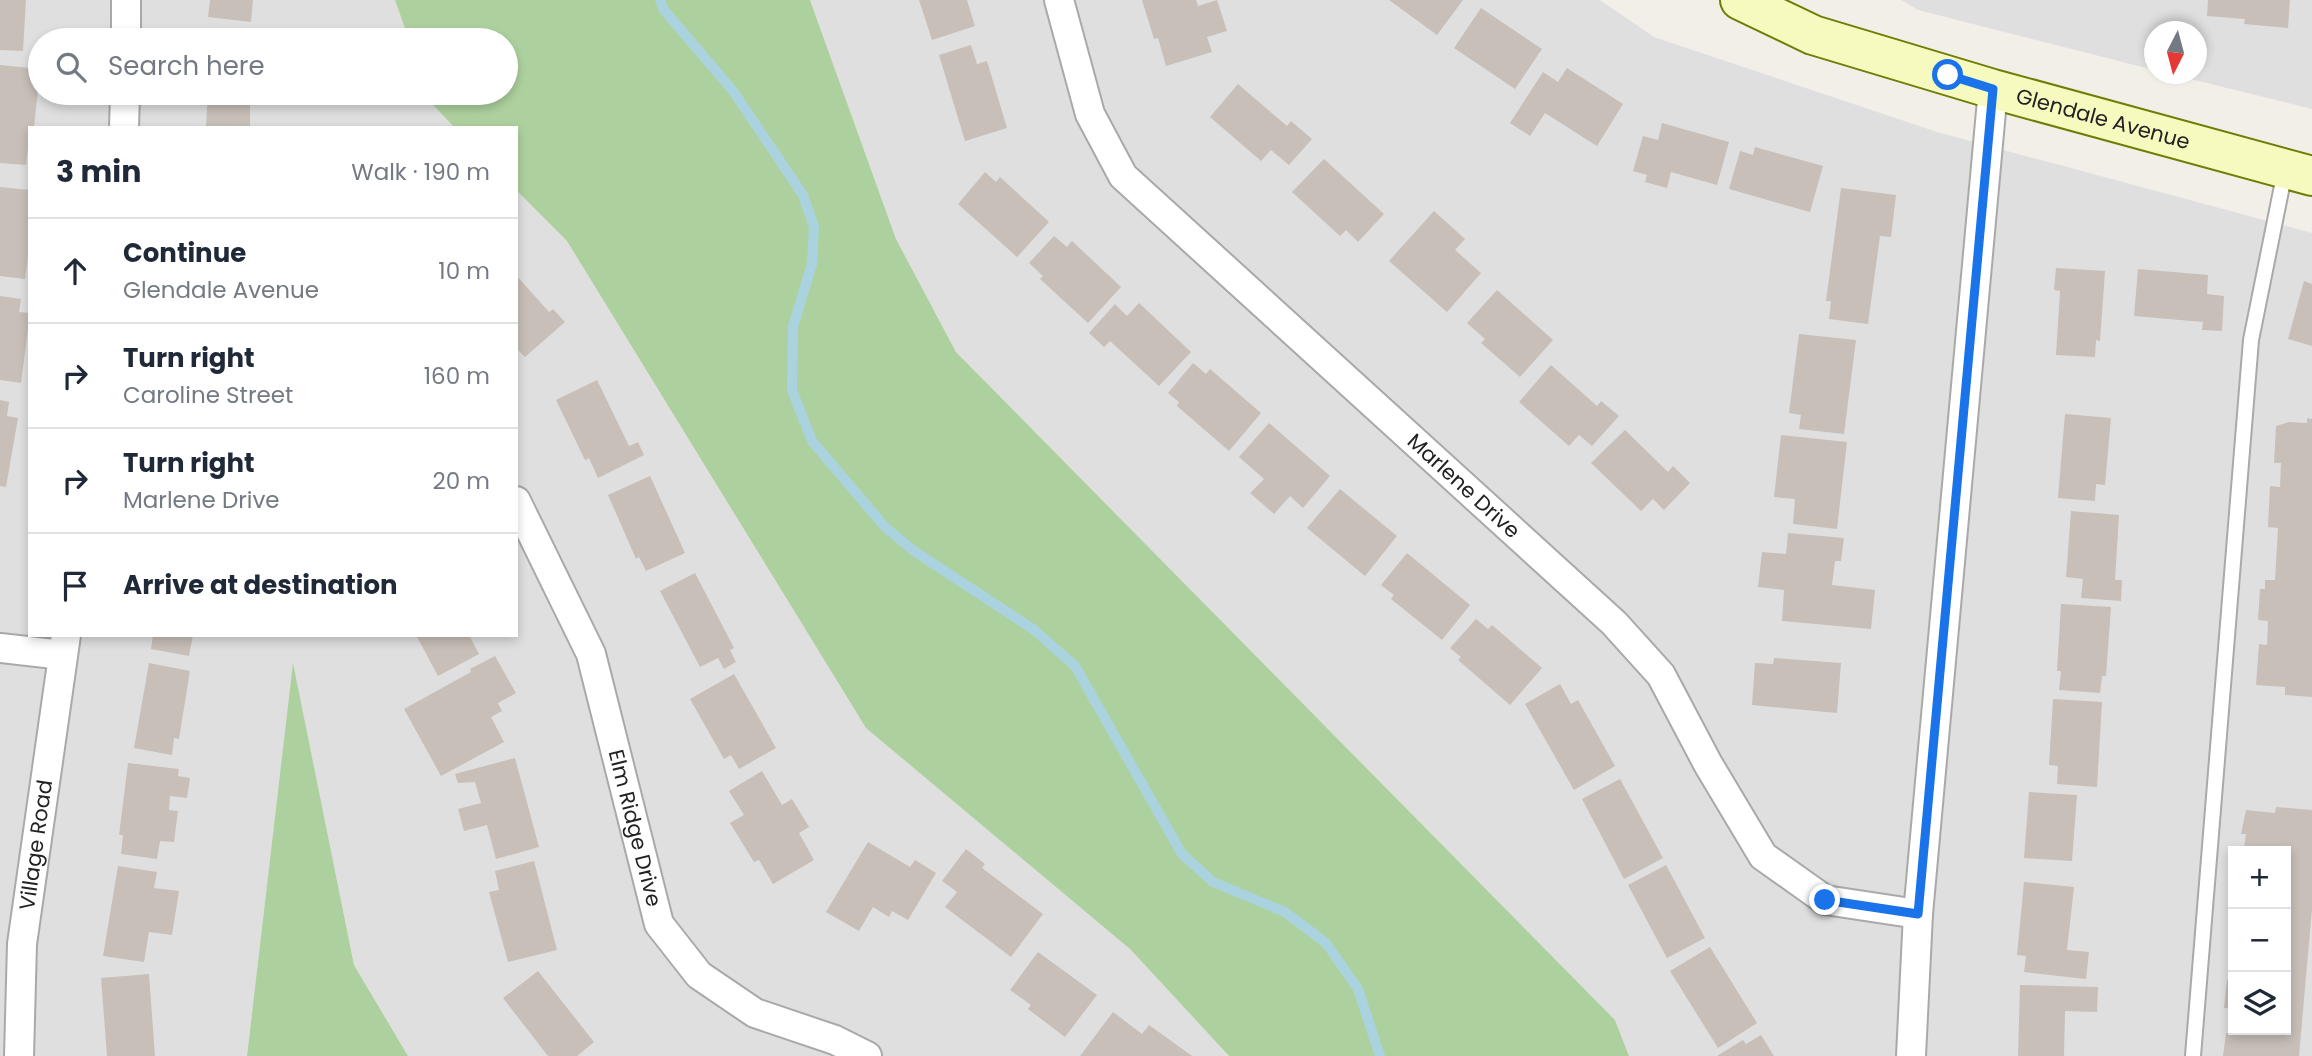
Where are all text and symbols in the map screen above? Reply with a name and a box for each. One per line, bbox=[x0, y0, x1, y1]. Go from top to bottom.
north arrow bbox=[2144, 21, 2207, 84]
search box bbox=[28, 28, 518, 105]
icon: search bbox=[52, 48, 90, 86]
text: Search here bbox=[108, 48, 265, 84]
route start bbox=[1932, 59, 1963, 90]
street label: Glendale Avenue bbox=[2013, 81, 2193, 156]
text: 3 min bbox=[56, 150, 141, 193]
text: Walk · 190 m bbox=[351, 156, 490, 188]
text: Continue bbox=[123, 235, 246, 271]
icon: ahead bbox=[56, 252, 94, 290]
text: 10 m bbox=[438, 255, 490, 287]
text: Glendale Avenue bbox=[123, 274, 319, 306]
text: Turn right bbox=[123, 340, 255, 376]
icon: right bbox=[56, 357, 94, 395]
text: 160 m bbox=[424, 360, 490, 392]
text: Caroline Street bbox=[123, 379, 293, 411]
street label: Marlene Drive bbox=[1401, 427, 1527, 545]
text: Turn right bbox=[123, 445, 255, 481]
icon: right bbox=[56, 462, 94, 500]
text: 20 m bbox=[432, 465, 490, 497]
text: Marlene Drive bbox=[123, 484, 280, 516]
icon: arrive bbox=[56, 567, 94, 605]
text: Arrive at destination bbox=[123, 567, 398, 603]
street label: Elm Ridge Drive bbox=[602, 746, 669, 910]
street label: Village Road bbox=[12, 778, 59, 912]
map controls bbox=[2228, 846, 2291, 1035]
button: + bbox=[2228, 846, 2291, 909]
route end bbox=[1809, 884, 1840, 915]
button: − bbox=[2228, 909, 2291, 972]
button: layers bbox=[2228, 972, 2291, 1035]

